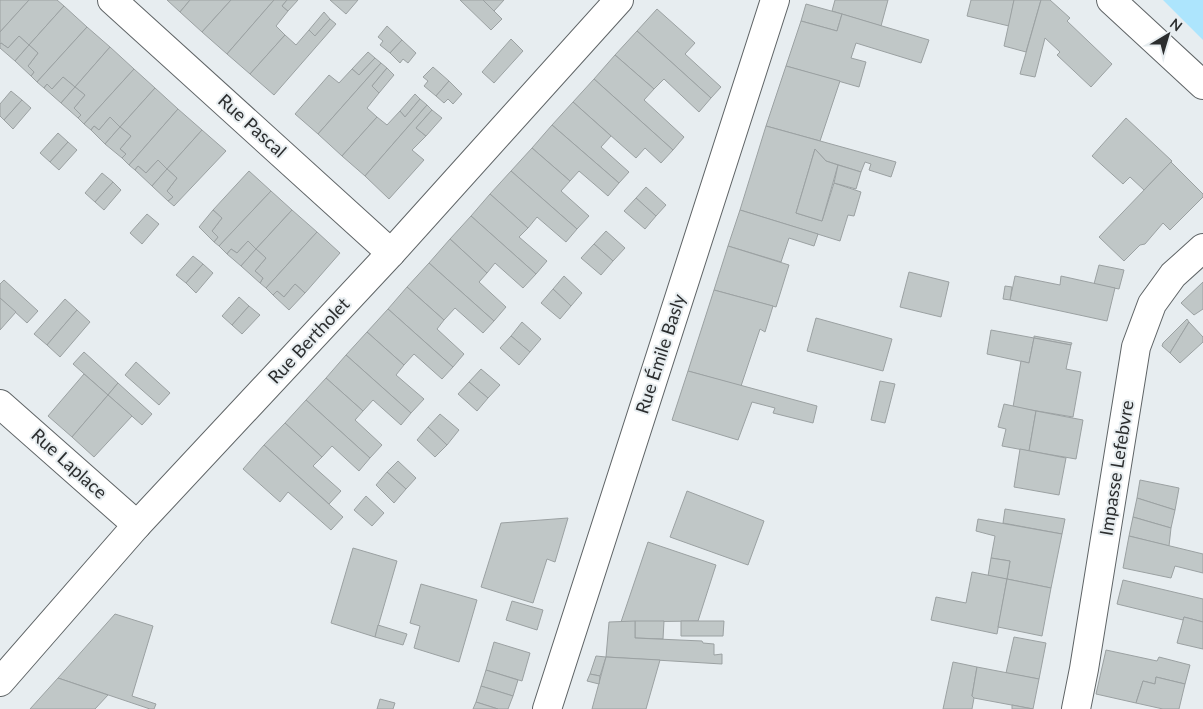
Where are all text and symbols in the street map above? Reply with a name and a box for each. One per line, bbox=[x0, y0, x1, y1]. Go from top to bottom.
north arrow bbox=[1143, 10, 1193, 60]
text: N bbox=[1167, 14, 1186, 34]
street label: Rue Pascal bbox=[214, 89, 291, 162]
street label: Rue Émile Basly bbox=[630, 290, 690, 416]
street label: Rue Bertholet bbox=[263, 292, 354, 388]
street label: Impasse Lefebvre bbox=[1094, 399, 1138, 537]
street label: Rue Laplace bbox=[27, 423, 112, 503]

